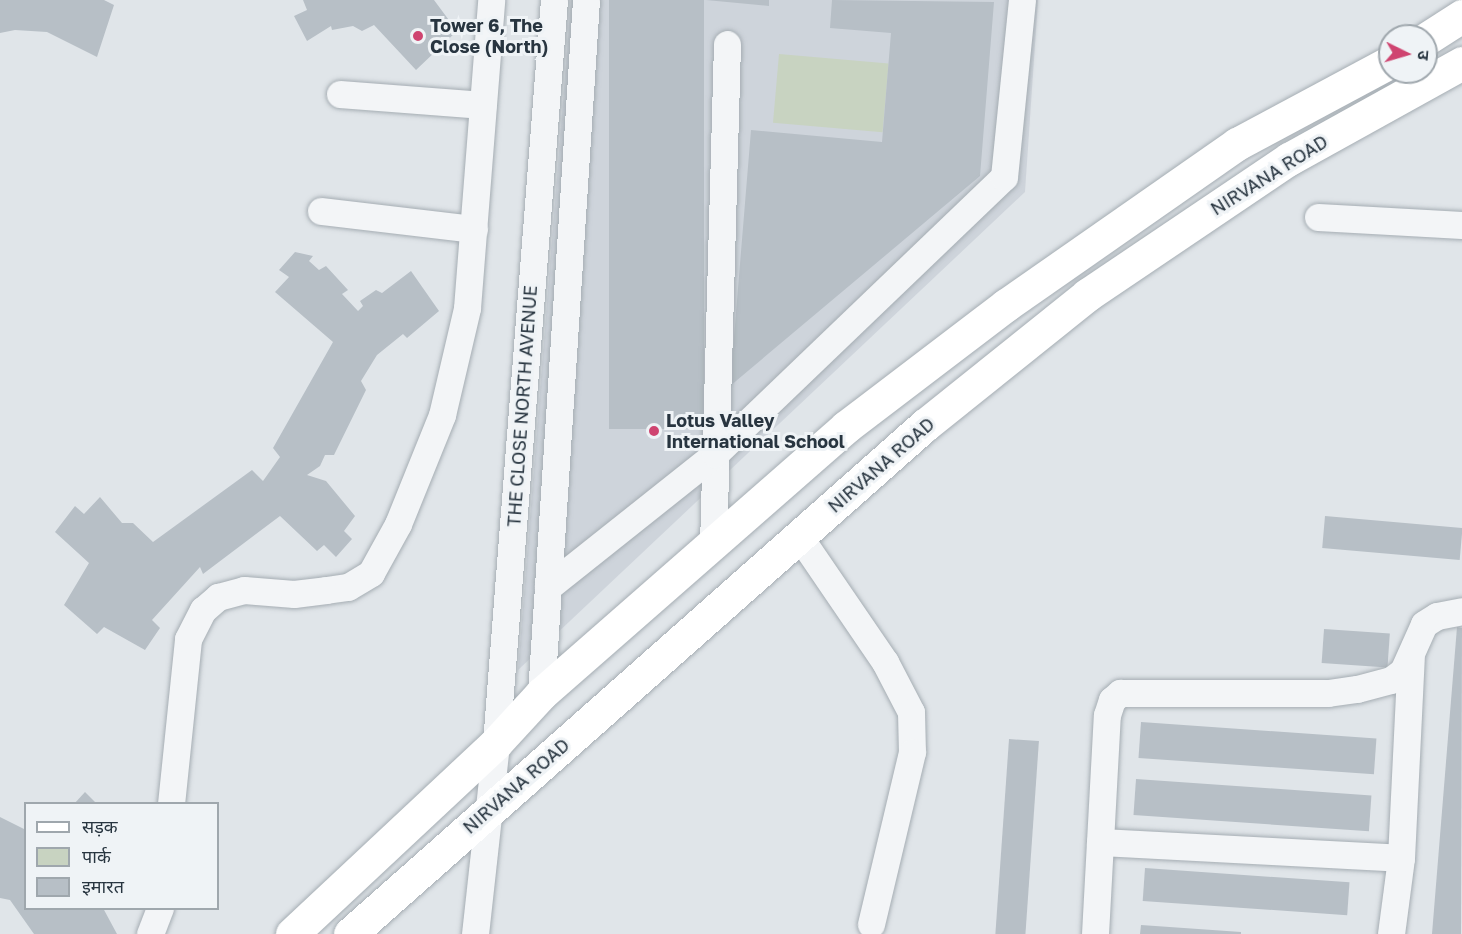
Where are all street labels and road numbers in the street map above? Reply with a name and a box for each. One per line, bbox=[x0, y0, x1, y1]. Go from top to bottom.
street label: NIRVANA ROAD bbox=[1207, 130, 1331, 220]
street label: THE CLOSE NORTH AVENUE bbox=[503, 284, 541, 528]
street label: NIRVANA ROAD bbox=[823, 413, 939, 517]
street label: NIRVANA ROAD bbox=[458, 734, 574, 838]

